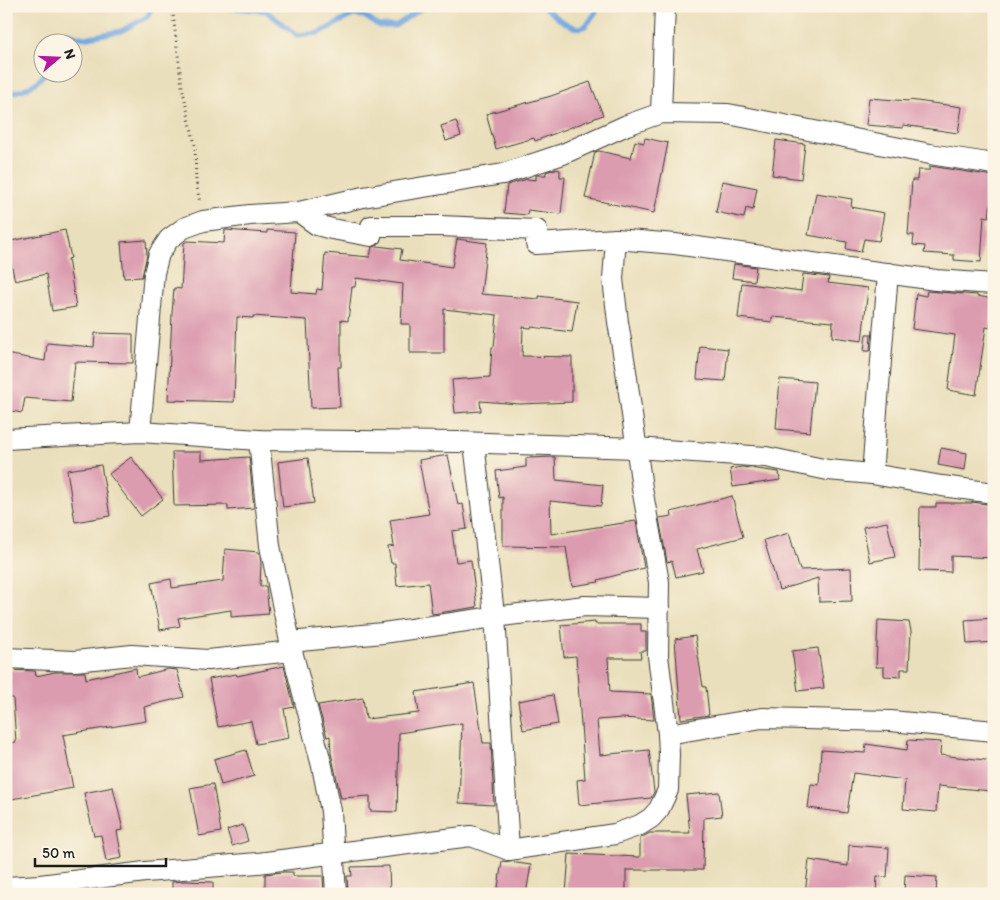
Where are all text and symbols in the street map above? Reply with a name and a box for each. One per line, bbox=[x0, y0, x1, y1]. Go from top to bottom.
north arrow bbox=[32, 32, 82, 82]
text: N bbox=[60, 47, 79, 61]
scale bar bbox=[35, 835, 166, 867]
text: 50 m bbox=[42, 844, 75, 862]

